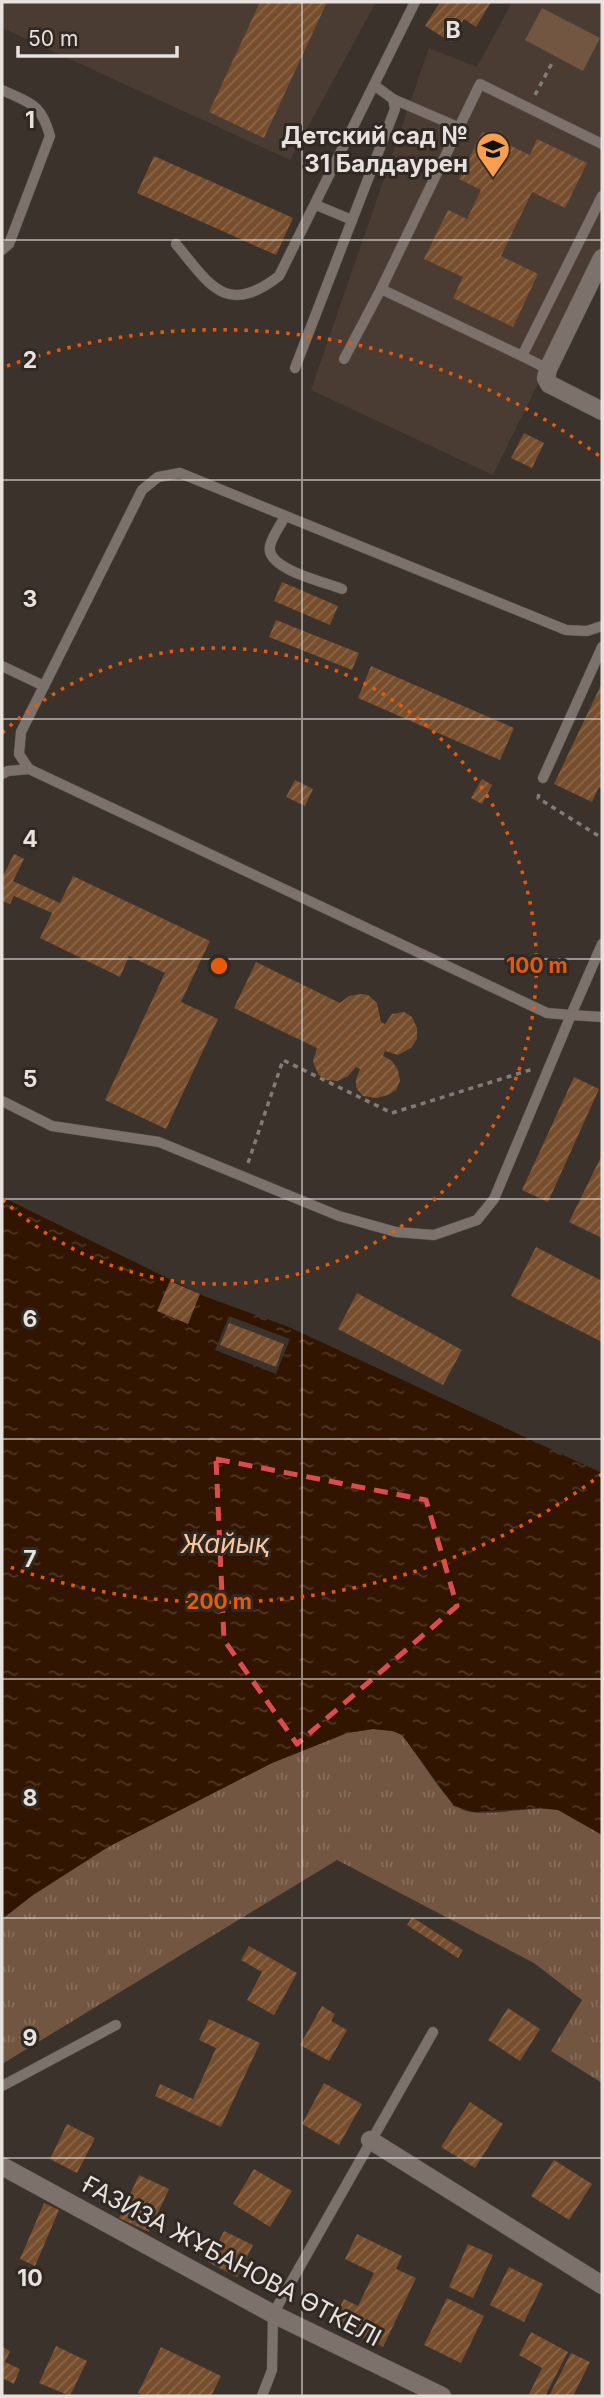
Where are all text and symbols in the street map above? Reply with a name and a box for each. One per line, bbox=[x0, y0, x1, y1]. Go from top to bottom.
scale bar bbox=[18, 14, 177, 58]
text: B bbox=[445, 16, 461, 44]
text: 50 m bbox=[28, 26, 78, 51]
text: 1 bbox=[25, 106, 35, 134]
place label: Детский сад № 31 Балдаурен bbox=[281, 121, 468, 178]
school or university icon: Детский сад № 31 Балдаурен bbox=[474, 130, 512, 179]
text: 2 bbox=[23, 346, 37, 374]
text: 3 bbox=[23, 585, 37, 613]
text: 4 bbox=[22, 825, 38, 853]
text: 100 m bbox=[506, 953, 568, 978]
centre of rings bbox=[207, 954, 231, 978]
text: 5 bbox=[23, 1065, 37, 1093]
text: 6 bbox=[23, 1305, 37, 1333]
water label: Жайық bbox=[180, 1528, 270, 1559]
text: 7 bbox=[23, 1545, 37, 1573]
text: 200 m bbox=[186, 1589, 252, 1614]
text: 8 bbox=[23, 1784, 37, 1812]
text: 9 bbox=[23, 2024, 37, 2052]
street label: ҒАЗИЗА ЖҰБАНОВА ӨТКЕЛІ bbox=[77, 2169, 386, 2352]
text: 10 bbox=[17, 2264, 43, 2292]

